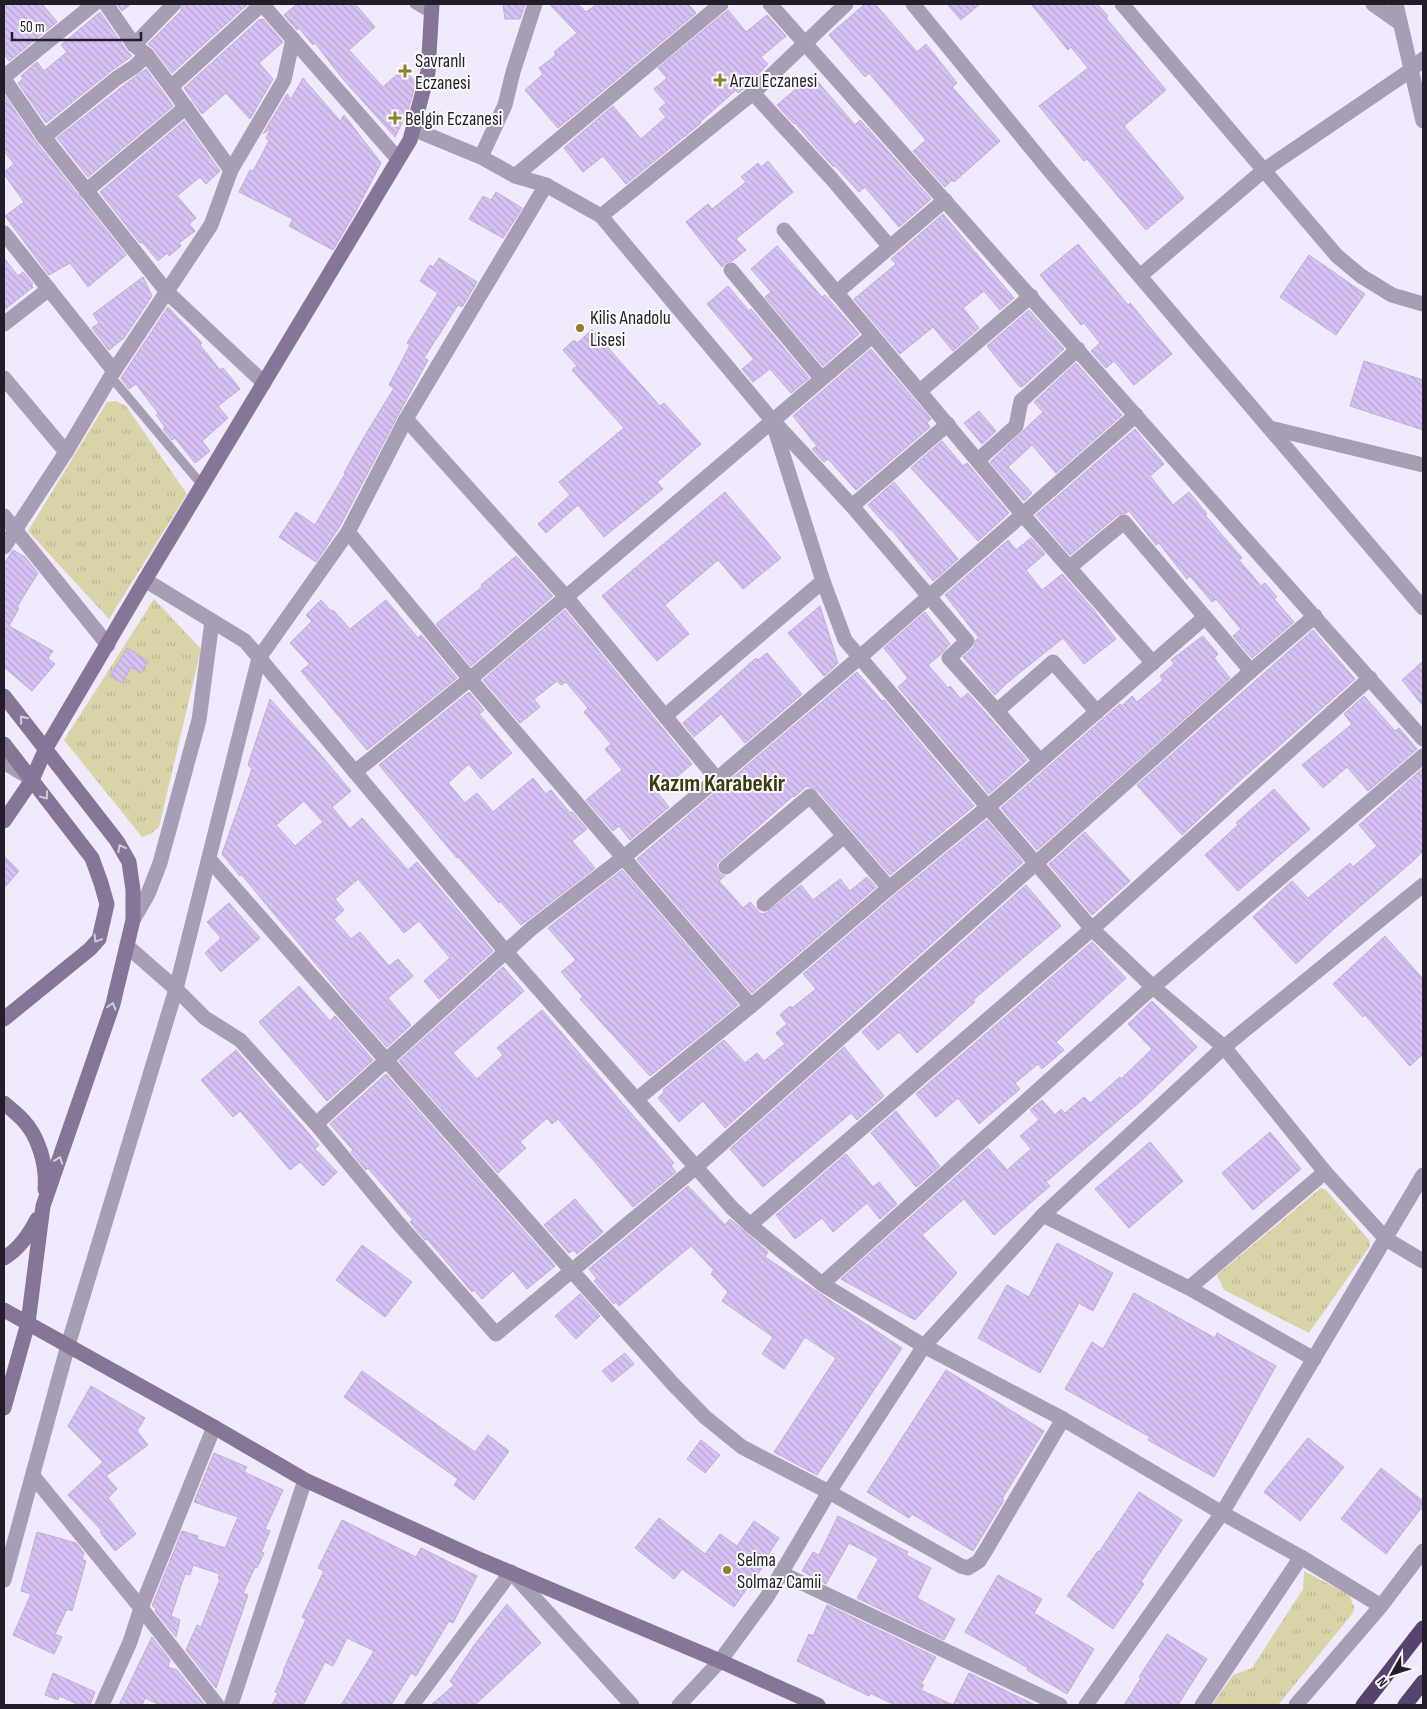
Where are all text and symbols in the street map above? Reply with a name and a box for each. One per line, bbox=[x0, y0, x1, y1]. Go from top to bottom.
scale bar bbox=[12, 10, 141, 42]
text: 50 m bbox=[20, 18, 45, 37]
place label: Savranlı Eczanesi bbox=[415, 50, 470, 95]
marker: Savranlı Eczanesi bbox=[399, 65, 411, 77]
place label: Arzu Eczanesi bbox=[729, 70, 817, 93]
marker: Arzu Eczanesi bbox=[714, 74, 726, 86]
place label: Belgin Eczanesi bbox=[405, 108, 502, 131]
marker: Belgin Eczanesi bbox=[389, 112, 401, 124]
place label: Kilis Anadolu Lisesi bbox=[590, 307, 671, 352]
marker: Kilis Anadolu Lisesi bbox=[574, 322, 586, 334]
one-way arrow bbox=[20, 716, 28, 725]
district label: Kazım Karabekir bbox=[649, 769, 786, 798]
one-way arrow bbox=[39, 790, 47, 799]
one-way arrow bbox=[117, 845, 127, 854]
one-way arrow bbox=[93, 933, 103, 942]
one-way arrow bbox=[107, 1003, 117, 1011]
one-way arrow bbox=[53, 1156, 63, 1164]
place label: Selma Solmaz Camii bbox=[737, 1549, 821, 1594]
marker: Selma Solmaz Camii bbox=[721, 1564, 733, 1576]
north arrow bbox=[1367, 1649, 1417, 1699]
text: N bbox=[1373, 1674, 1391, 1690]

